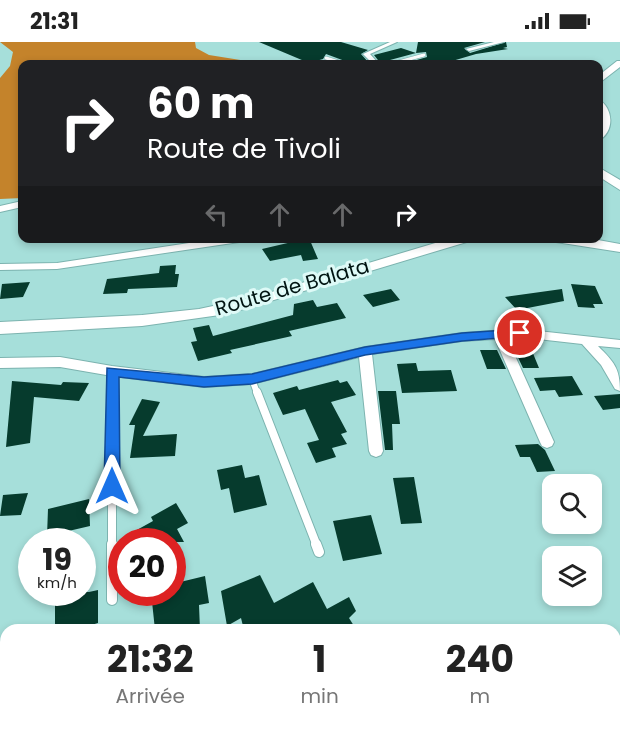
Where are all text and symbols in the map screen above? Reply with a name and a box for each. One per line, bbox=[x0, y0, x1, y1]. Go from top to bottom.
text: 21:31 bbox=[30, 6, 79, 37]
text: 60 m bbox=[147, 74, 255, 133]
icon: right bbox=[48, 84, 126, 162]
text: Route de Tivoli bbox=[147, 130, 341, 167]
icon: left bbox=[200, 198, 233, 231]
icon: ahead bbox=[263, 198, 296, 231]
icon: ahead bbox=[326, 198, 359, 231]
icon: right bbox=[389, 198, 422, 231]
street label: Route de Balata bbox=[212, 252, 372, 322]
pin bbox=[494, 307, 545, 358]
icon: arrive bbox=[503, 316, 536, 349]
position arrow bbox=[80, 454, 144, 518]
map controls bbox=[542, 474, 602, 606]
button: search bbox=[542, 474, 602, 534]
speed limit sign: 20 bbox=[108, 528, 186, 606]
text: 19 bbox=[42, 538, 72, 581]
button: layers bbox=[542, 546, 602, 606]
text: km/h bbox=[37, 572, 77, 593]
text: 21:32 bbox=[107, 634, 194, 685]
text: 1 bbox=[313, 634, 326, 685]
text: 240 bbox=[446, 634, 514, 685]
text: Arrivée bbox=[116, 682, 185, 710]
text: min bbox=[300, 682, 339, 710]
text: m bbox=[470, 682, 490, 710]

